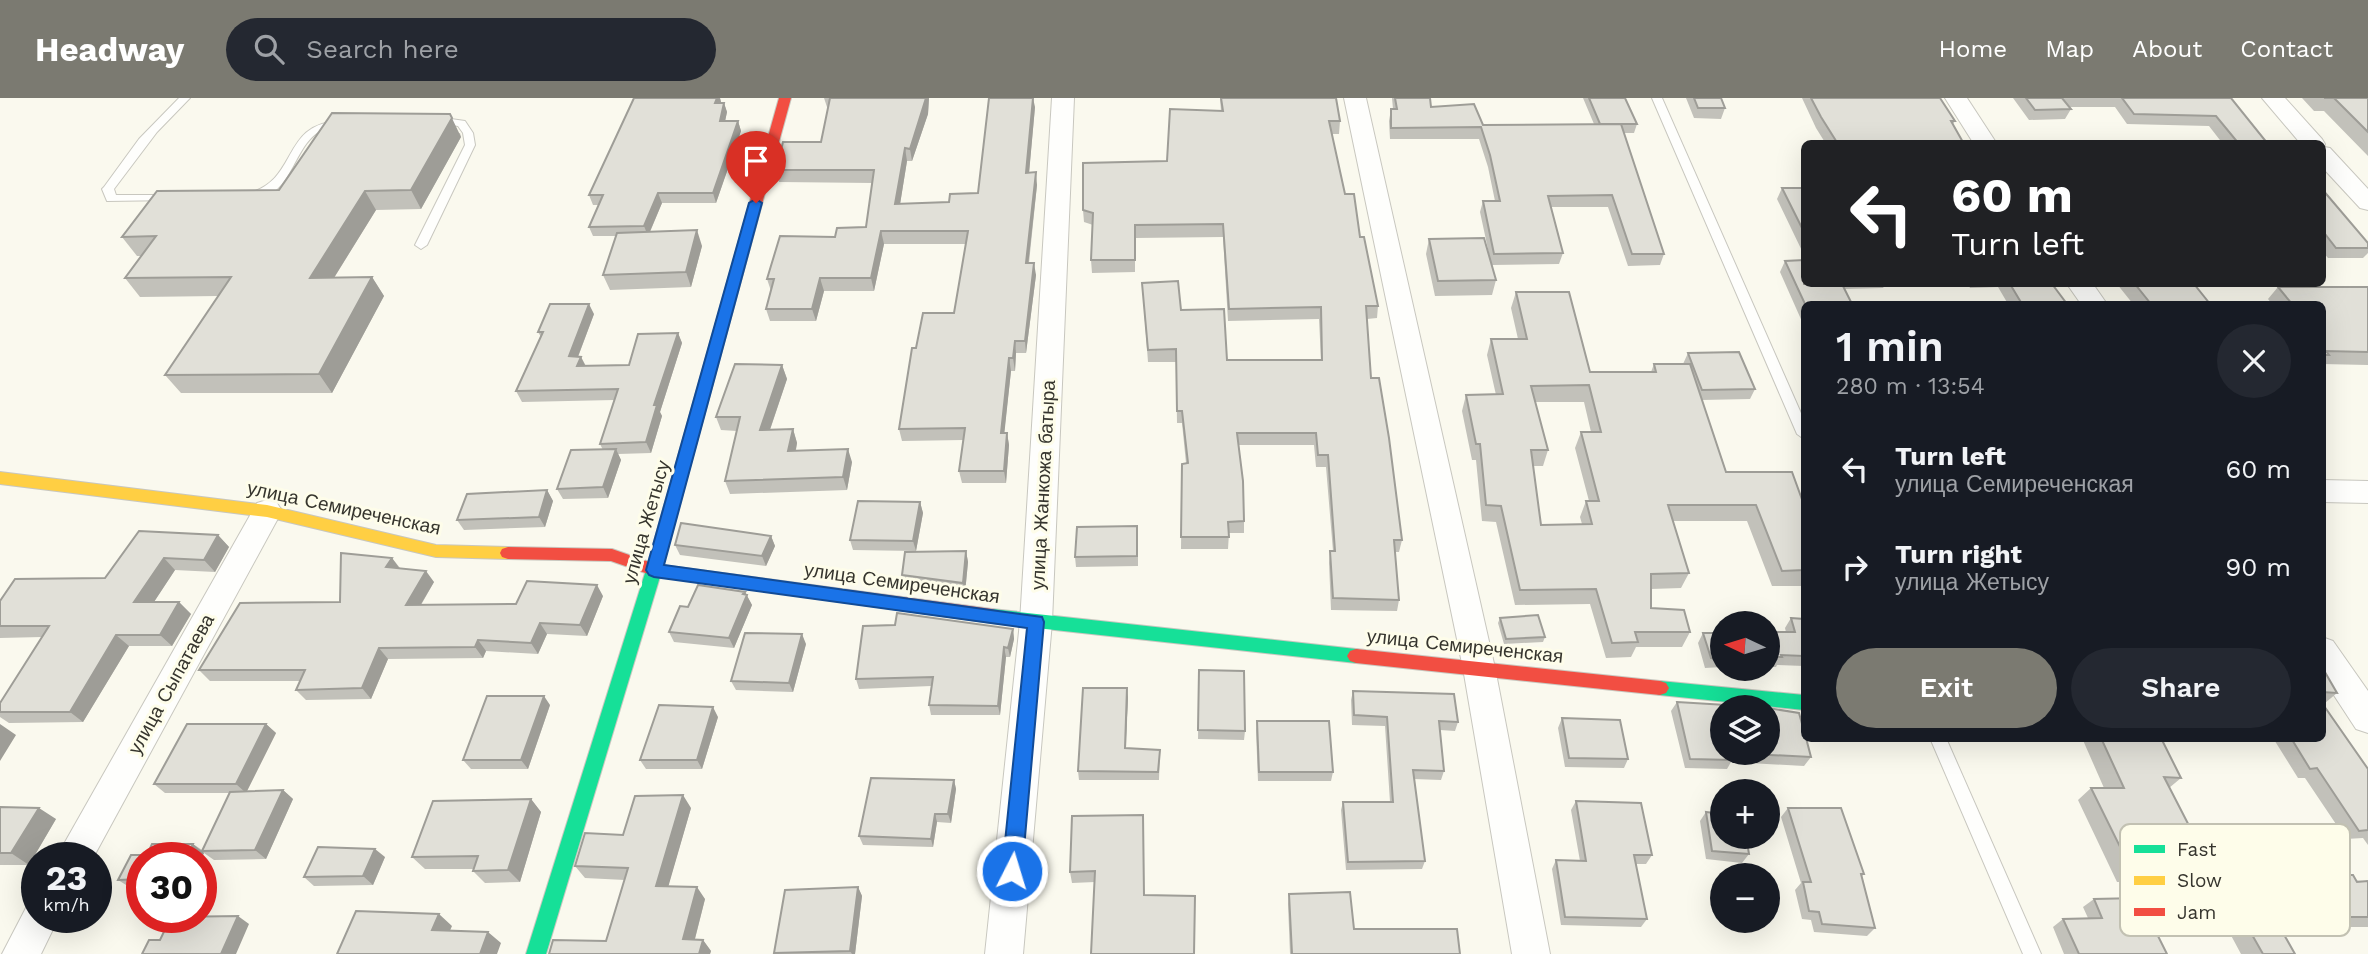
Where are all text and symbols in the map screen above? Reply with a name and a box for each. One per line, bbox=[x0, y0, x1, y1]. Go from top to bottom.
search box bbox=[226, 18, 716, 81]
text: Headway bbox=[35, 30, 184, 69]
icon: search bbox=[250, 30, 288, 68]
text: Search here bbox=[306, 34, 459, 64]
text: Home bbox=[1939, 35, 2007, 63]
text: Map bbox=[2045, 35, 2094, 63]
text: About bbox=[2132, 35, 2202, 63]
text: Contact bbox=[2240, 35, 2333, 63]
pin bbox=[726, 131, 786, 203]
icon: arrive bbox=[737, 142, 775, 180]
text: 60 m bbox=[1951, 166, 2073, 224]
icon: left bbox=[1836, 168, 1927, 259]
text: Turn left bbox=[1951, 225, 2084, 263]
text: 1 min bbox=[1836, 322, 1944, 371]
button: close bbox=[2217, 324, 2291, 398]
text: 280 m · 13:54 bbox=[1836, 373, 1985, 400]
street label: улица Жанкожа батыра bbox=[1026, 379, 1060, 591]
text: Turn left bbox=[1895, 441, 2006, 471]
icon: left bbox=[1836, 450, 1874, 488]
text: 60 m bbox=[2225, 454, 2291, 484]
street label: улица Жетысу bbox=[617, 457, 675, 586]
text: улица Семиреченская bbox=[1895, 471, 2134, 498]
street label: улица Семиреченская bbox=[245, 476, 443, 540]
text: Turn right bbox=[1895, 539, 2022, 569]
icon: right bbox=[1836, 548, 1874, 586]
text: 90 m bbox=[2225, 552, 2291, 582]
street label: улица Семиреченская bbox=[803, 558, 1001, 608]
text: улица Жетысу bbox=[1895, 569, 2049, 596]
street label: улица Сыпатаева bbox=[123, 610, 219, 758]
north arrow bbox=[1710, 611, 1780, 681]
map controls bbox=[1710, 611, 1780, 933]
street label: улица Семиреченская bbox=[1366, 624, 1564, 668]
button: Exit bbox=[1836, 648, 2057, 728]
button: Share bbox=[2071, 648, 2291, 728]
button: layers bbox=[1710, 695, 1780, 765]
button: + bbox=[1710, 779, 1780, 849]
legend bbox=[2120, 824, 2350, 936]
position arrow bbox=[975, 834, 1049, 908]
text: Fast bbox=[2177, 838, 2216, 861]
speed limit sign: 30 bbox=[126, 842, 217, 933]
text: 23 bbox=[46, 857, 87, 899]
button: − bbox=[1710, 863, 1780, 933]
text: Slow bbox=[2177, 869, 2222, 892]
text: km/h bbox=[43, 894, 90, 915]
text: Jam bbox=[2177, 901, 2216, 924]

